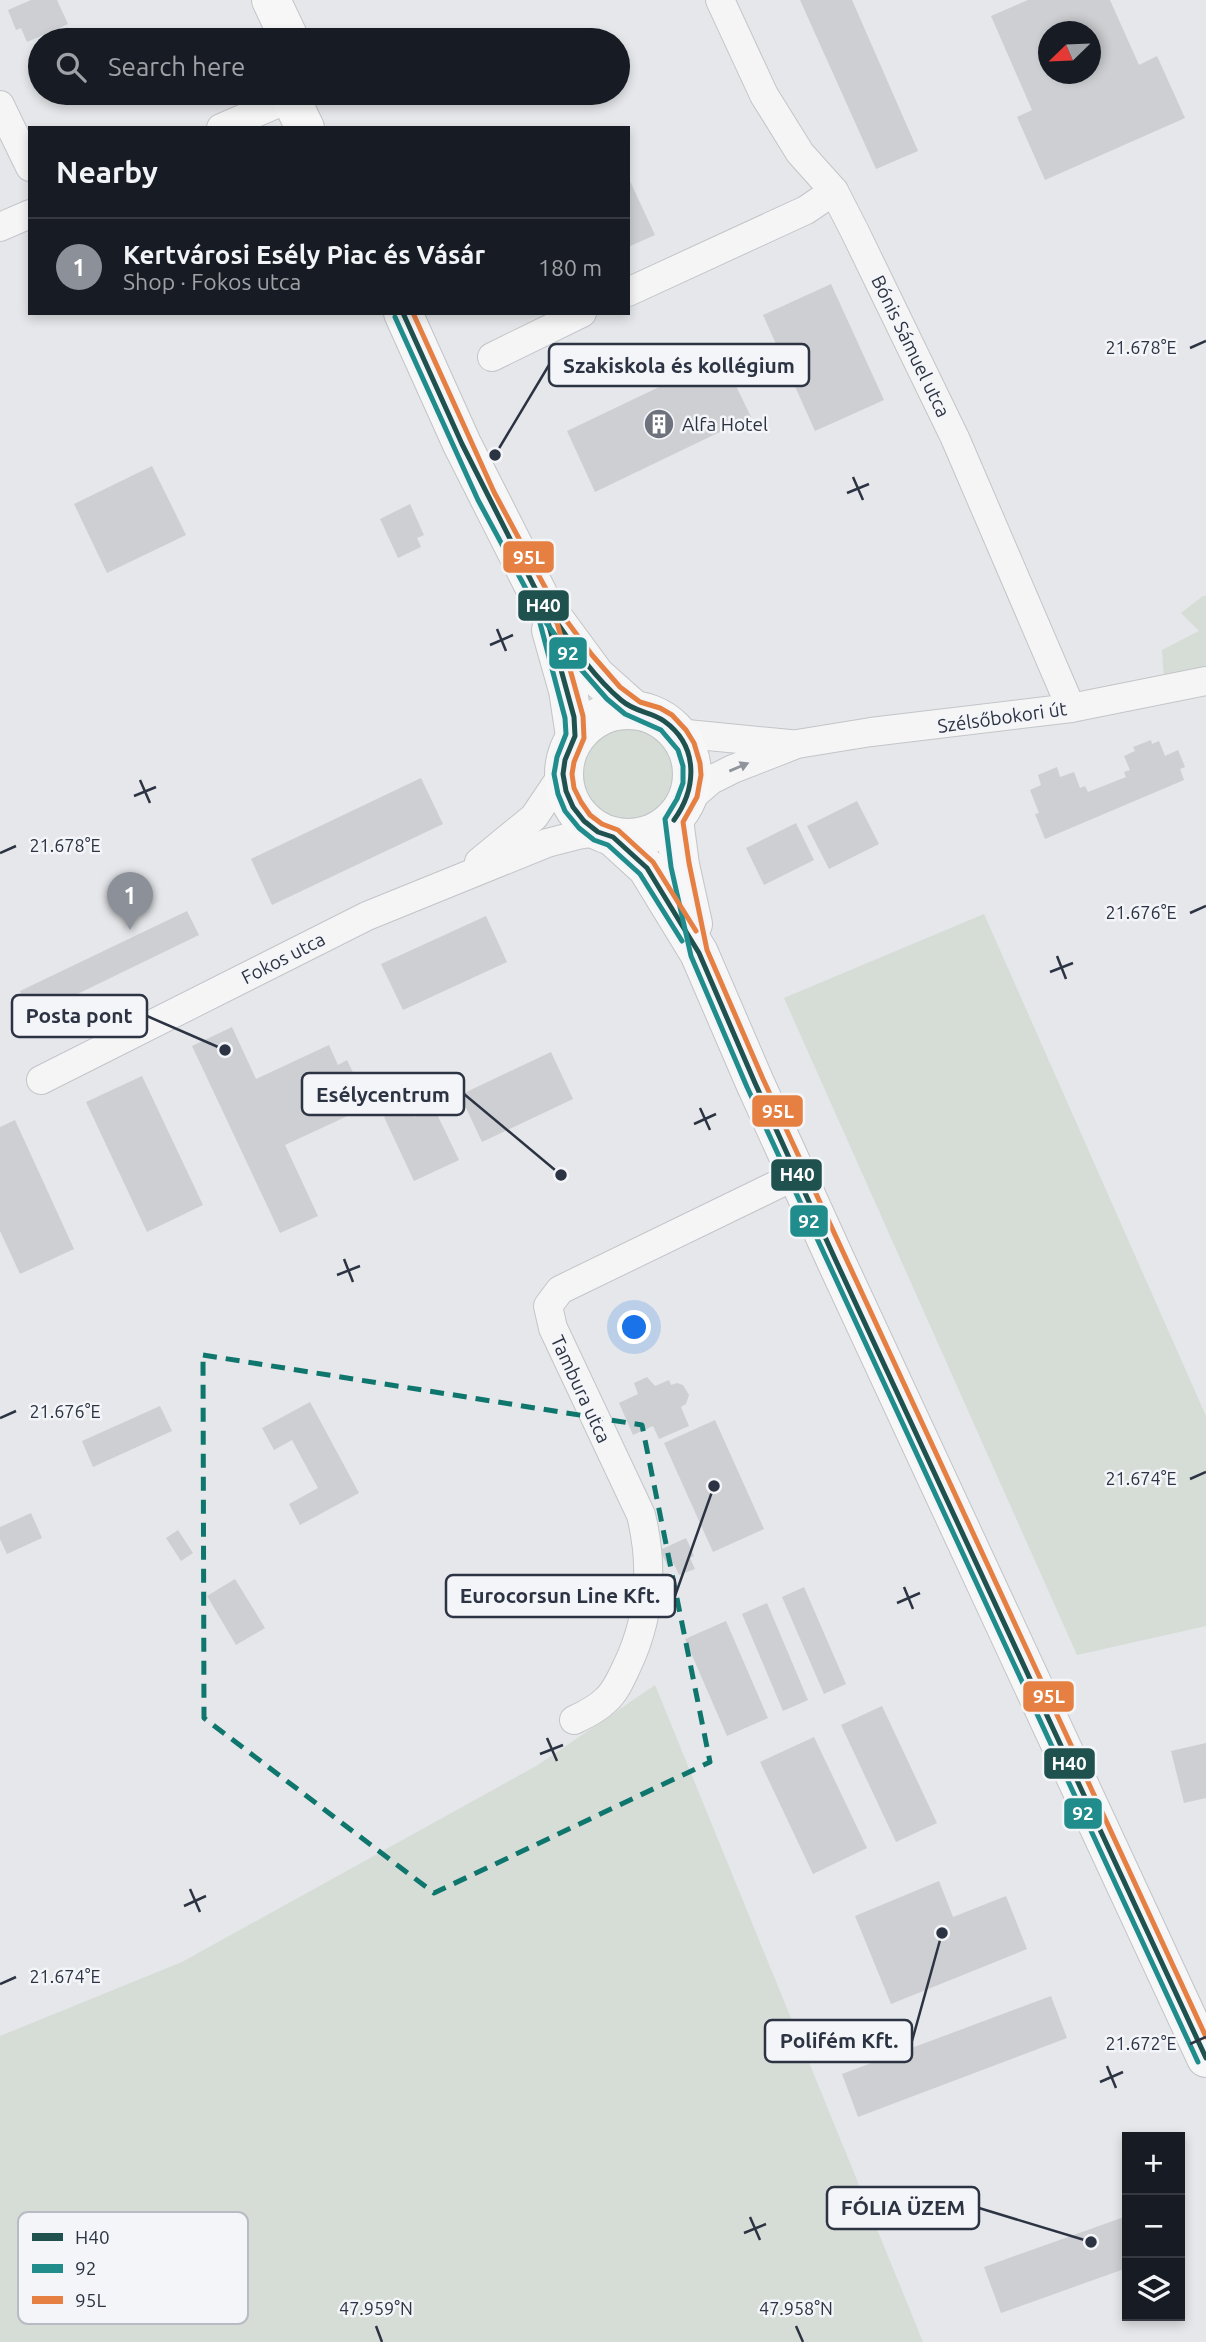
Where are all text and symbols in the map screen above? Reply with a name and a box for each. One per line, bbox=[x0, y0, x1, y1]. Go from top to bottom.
north arrow bbox=[1038, 21, 1101, 84]
search box bbox=[28, 28, 630, 105]
icon: search bbox=[52, 48, 90, 86]
text: Search here bbox=[108, 52, 245, 81]
text: Nearby bbox=[56, 155, 158, 189]
text: Kertvárosi Esély Piac és Vásár bbox=[123, 240, 485, 269]
text: 1 bbox=[73, 255, 85, 280]
text: 180 m bbox=[538, 255, 602, 280]
text: Shop · Fokos utca bbox=[123, 269, 301, 294]
street label: Bónis Sámuel utca bbox=[867, 272, 955, 420]
text: 21.678°E bbox=[1105, 337, 1177, 357]
callout: Szakiskola és kollégium bbox=[549, 344, 809, 386]
text: Szakiskola és kollégium bbox=[563, 353, 795, 377]
building icon: Alfa Hotel bbox=[642, 407, 676, 441]
place label: Alfa Hotel bbox=[682, 413, 768, 435]
line badge: 95L bbox=[502, 540, 555, 574]
text: 95L bbox=[513, 546, 545, 568]
line badge: H40 bbox=[517, 589, 570, 622]
text: H40 bbox=[525, 594, 561, 616]
line badge: 92 bbox=[548, 636, 588, 670]
text: 92 bbox=[557, 642, 579, 664]
street label: Szélsőbokori út bbox=[936, 697, 1069, 737]
one-way arrow bbox=[728, 762, 749, 773]
text: 21.678°E bbox=[29, 835, 101, 855]
pin: 1 bbox=[107, 872, 153, 930]
text: 21.676°E bbox=[1105, 902, 1177, 922]
street label: Fokos utca bbox=[238, 928, 328, 988]
callout: Posta pont bbox=[12, 995, 147, 1037]
text: Posta pont bbox=[25, 1003, 133, 1027]
callout: Esélycentrum bbox=[302, 1073, 464, 1115]
text: Esélycentrum bbox=[316, 1082, 450, 1106]
line badge: 95L bbox=[751, 1094, 804, 1128]
text: 95L bbox=[762, 1100, 794, 1122]
line badge: H40 bbox=[770, 1158, 823, 1192]
text: H40 bbox=[779, 1163, 815, 1185]
line badge: 92 bbox=[789, 1204, 829, 1238]
text: 92 bbox=[798, 1210, 820, 1232]
your location bbox=[617, 1310, 651, 1344]
street label: Tambura utca bbox=[547, 1332, 615, 1446]
text: 21.676°E bbox=[29, 1401, 101, 1421]
text: 21.674°E bbox=[1105, 1468, 1177, 1488]
callout: Eurocorsun Line Kft. bbox=[446, 1575, 675, 1617]
text: Eurocorsun Line Kft. bbox=[460, 1583, 660, 1607]
line badge: 95L bbox=[1022, 1680, 1075, 1713]
text: 95L bbox=[1033, 1685, 1065, 1707]
line badge: H40 bbox=[1043, 1747, 1096, 1780]
text: H40 bbox=[1051, 1752, 1087, 1774]
line badge: 92 bbox=[1063, 1797, 1103, 1830]
text: 92 bbox=[1072, 1802, 1094, 1824]
text: 21.674°E bbox=[29, 1966, 101, 1986]
callout: Polifém Kft. bbox=[765, 2020, 912, 2062]
text: Polifém Kft. bbox=[780, 2028, 898, 2052]
text: 21.672°E bbox=[1105, 2033, 1177, 2053]
map controls bbox=[1122, 2132, 1185, 2321]
button: + bbox=[1122, 2132, 1185, 2195]
callout: FÓLIA ÜZEM bbox=[827, 2187, 979, 2229]
text: FÓLIA ÜZEM bbox=[841, 2195, 965, 2219]
button: − bbox=[1122, 2195, 1185, 2258]
legend bbox=[18, 2212, 248, 2324]
text: H40 bbox=[75, 2226, 110, 2248]
text: 92 bbox=[75, 2257, 96, 2279]
button: layers bbox=[1122, 2258, 1185, 2321]
text: 95L bbox=[75, 2289, 106, 2311]
text: 47.959°N bbox=[339, 2298, 413, 2318]
text: 47.958°N bbox=[759, 2298, 833, 2318]

